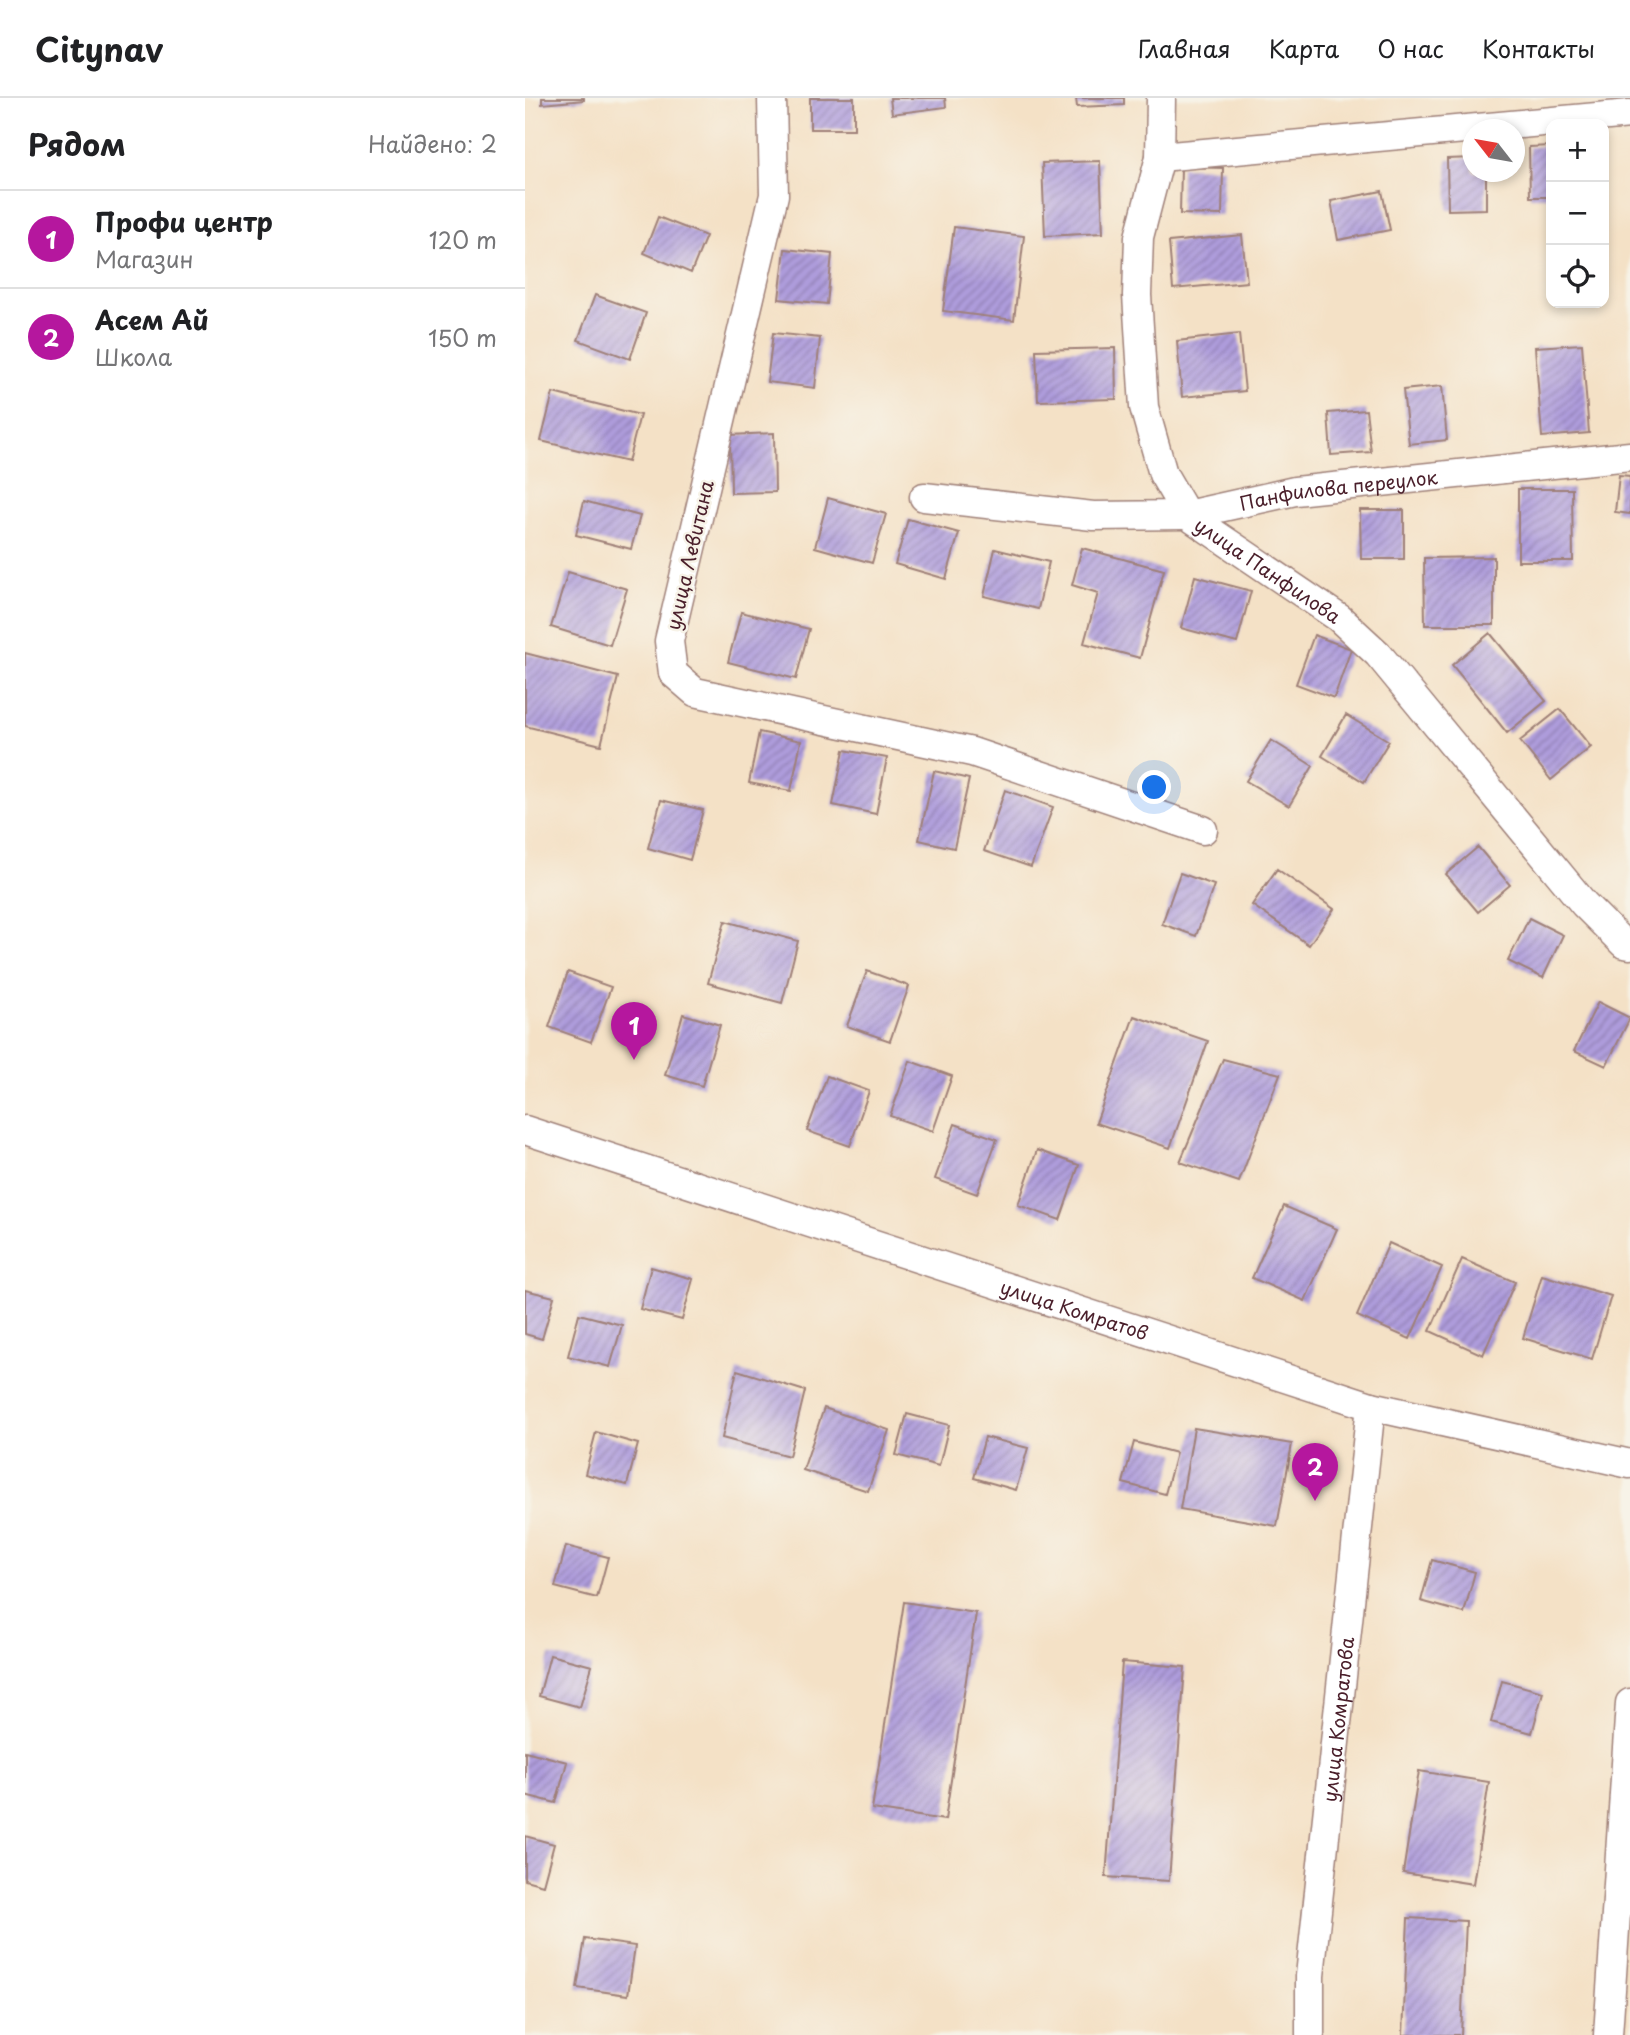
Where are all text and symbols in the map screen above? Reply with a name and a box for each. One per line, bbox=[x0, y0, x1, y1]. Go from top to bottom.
text: Citynav bbox=[35, 23, 163, 73]
text: Главная bbox=[1138, 30, 1231, 66]
text: Карта bbox=[1269, 30, 1339, 66]
text: О нас bbox=[1377, 30, 1444, 66]
text: Контакты bbox=[1482, 30, 1595, 66]
north arrow bbox=[1462, 119, 1525, 182]
map controls bbox=[1546, 119, 1609, 308]
button: + bbox=[1546, 119, 1609, 182]
text: Рядом bbox=[28, 121, 126, 166]
text: Найдено: 2 bbox=[368, 126, 497, 161]
button: − bbox=[1546, 182, 1609, 245]
text: Профи центр bbox=[95, 202, 273, 241]
text: 1 bbox=[46, 222, 57, 257]
text: 120 m bbox=[429, 222, 497, 257]
text: Магазин bbox=[95, 241, 194, 276]
button: locate bbox=[1546, 245, 1609, 308]
text: Асем Ай bbox=[95, 300, 209, 339]
text: 2 bbox=[43, 320, 59, 355]
text: 150 m bbox=[428, 320, 497, 355]
text: Школа bbox=[95, 339, 172, 374]
street label: Панфилова переулок bbox=[1237, 462, 1439, 517]
street label: улица Левитана bbox=[658, 477, 720, 633]
street label: улица Панфилова bbox=[1189, 510, 1347, 630]
your location bbox=[1137, 770, 1171, 804]
pin: 1 bbox=[611, 1002, 657, 1060]
street label: улица Комратов bbox=[997, 1272, 1152, 1346]
pin: 2 bbox=[1292, 1443, 1338, 1501]
street label: улица Комратова bbox=[1315, 1635, 1360, 1803]

